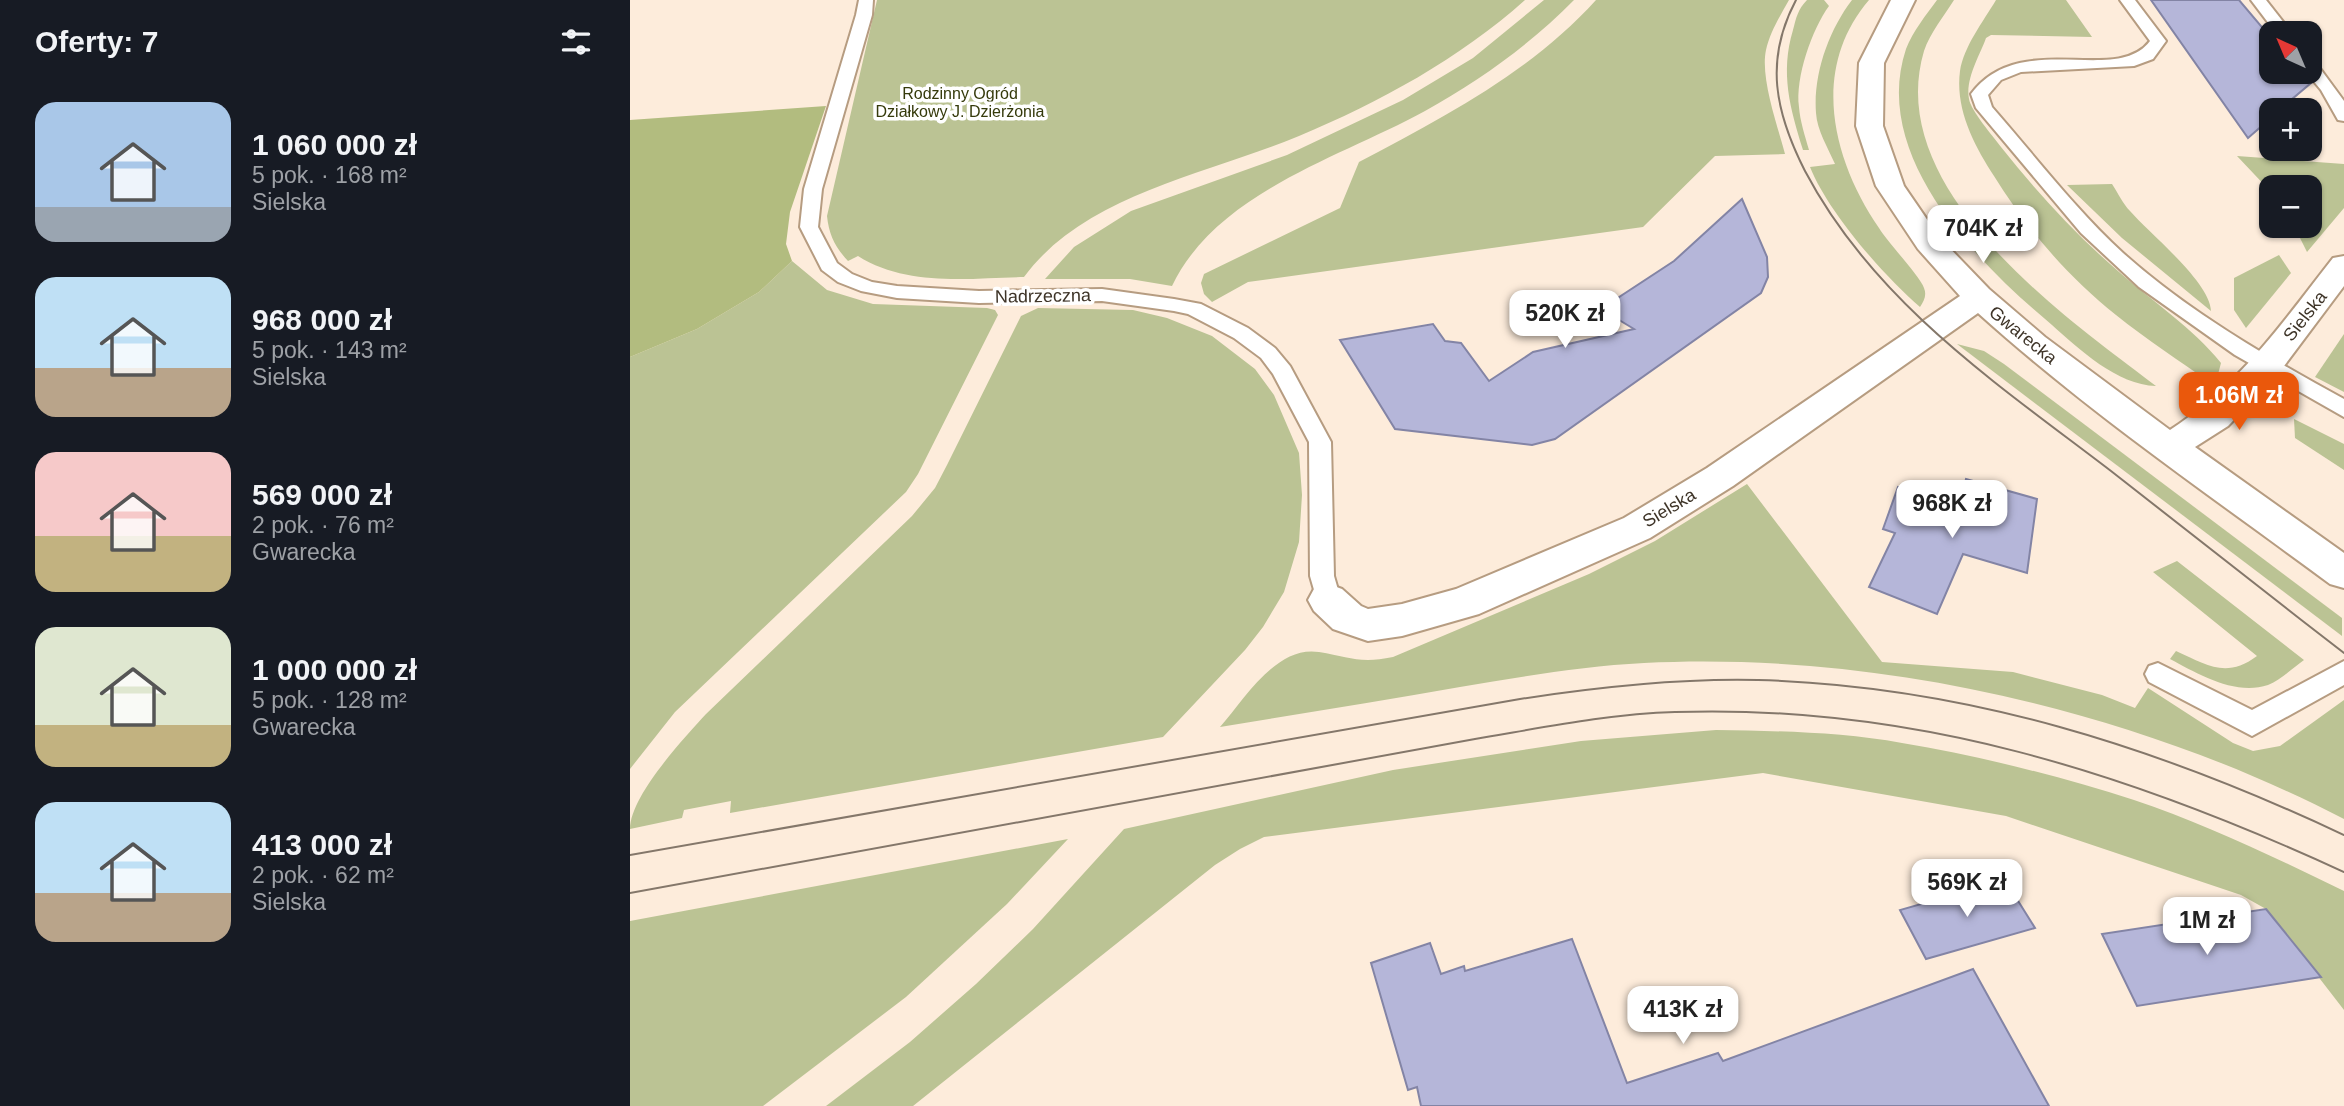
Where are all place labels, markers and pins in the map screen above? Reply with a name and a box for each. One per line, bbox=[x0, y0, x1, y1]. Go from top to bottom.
pin: 704K zł bbox=[1918, 205, 2048, 265]
pin: 520K zł bbox=[1500, 290, 1630, 350]
pin: 1.06M zł bbox=[2167, 372, 2311, 432]
pin: 968K zł bbox=[1887, 480, 2017, 540]
pin: 569K zł bbox=[1902, 860, 2032, 919]
pin: 1M zł bbox=[2158, 898, 2256, 957]
pin: 413K zł bbox=[1618, 986, 1748, 1046]

